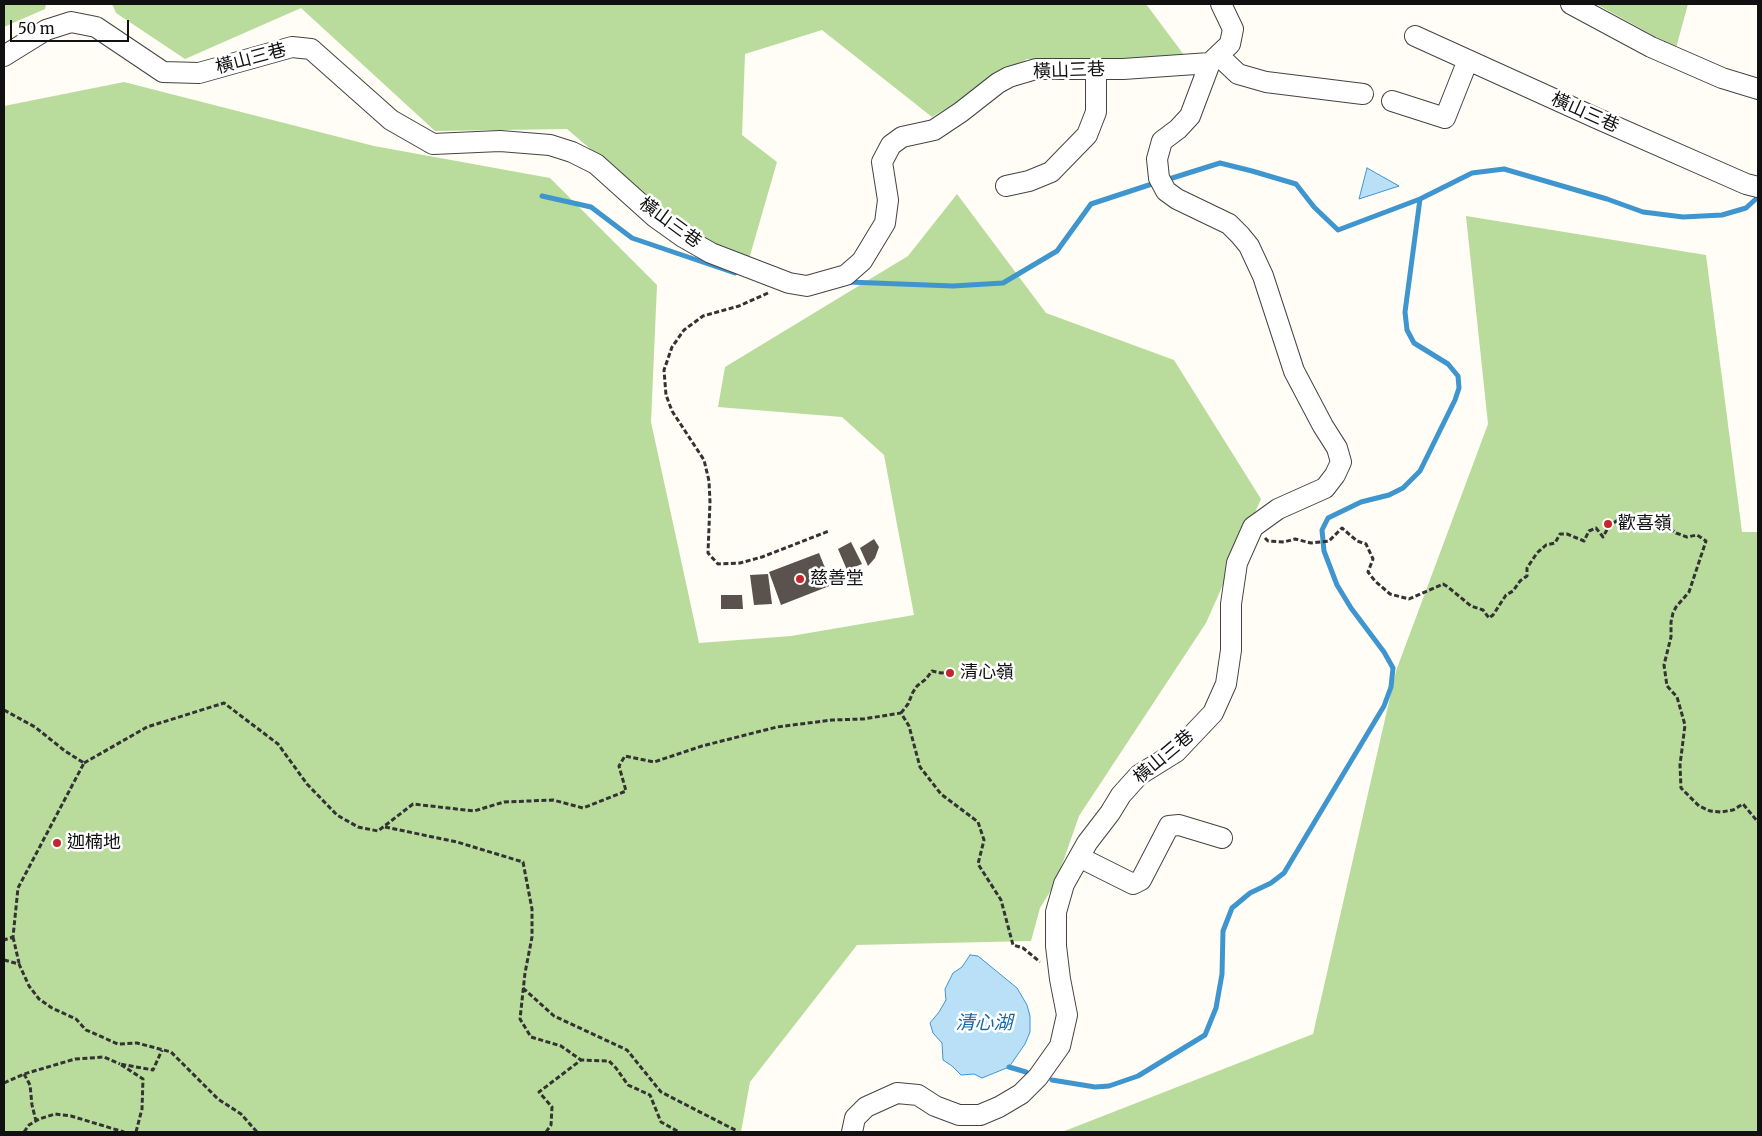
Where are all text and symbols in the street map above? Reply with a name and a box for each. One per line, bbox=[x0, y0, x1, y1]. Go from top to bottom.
scale bar bbox=[12, 10, 131, 42]
text: 50 m bbox=[18, 19, 55, 38]
street label: 橫山三巷 bbox=[213, 39, 289, 79]
street label: 橫山三巷 bbox=[1033, 59, 1105, 83]
street label: 橫山三巷 bbox=[1548, 88, 1622, 138]
street label: 橫山三巷 bbox=[635, 193, 705, 253]
place label: 歡喜嶺 bbox=[1618, 513, 1672, 535]
marker: 歡喜嶺 bbox=[1602, 518, 1614, 530]
place label: 慈善堂 bbox=[810, 568, 864, 590]
marker: 慈善堂 bbox=[794, 573, 806, 585]
place label: 清心嶺 bbox=[960, 662, 1014, 684]
marker: 清心嶺 bbox=[944, 667, 956, 679]
street label: 橫山三巷 bbox=[1129, 726, 1199, 788]
place label: 迦楠地 bbox=[67, 832, 121, 854]
marker: 迦楠地 bbox=[51, 837, 63, 849]
water label: 清心湖 bbox=[956, 1013, 1012, 1035]

